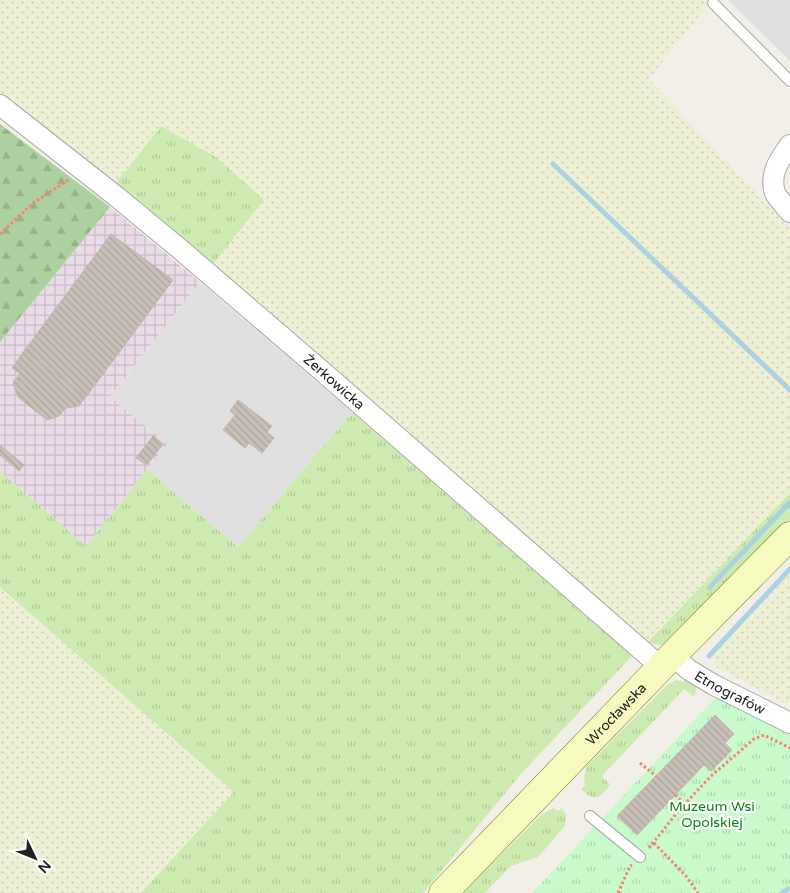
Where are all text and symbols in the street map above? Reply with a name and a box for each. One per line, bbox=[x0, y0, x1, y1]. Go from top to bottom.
street label: Żerkowicka bbox=[300, 351, 368, 413]
street label: Etnografów bbox=[691, 667, 768, 718]
street label: Wrocławska bbox=[582, 679, 650, 748]
park label: Muzeum Wsi Opolskiej bbox=[669, 798, 755, 831]
north arrow bbox=[10, 833, 60, 883]
text: N bbox=[34, 857, 54, 876]

